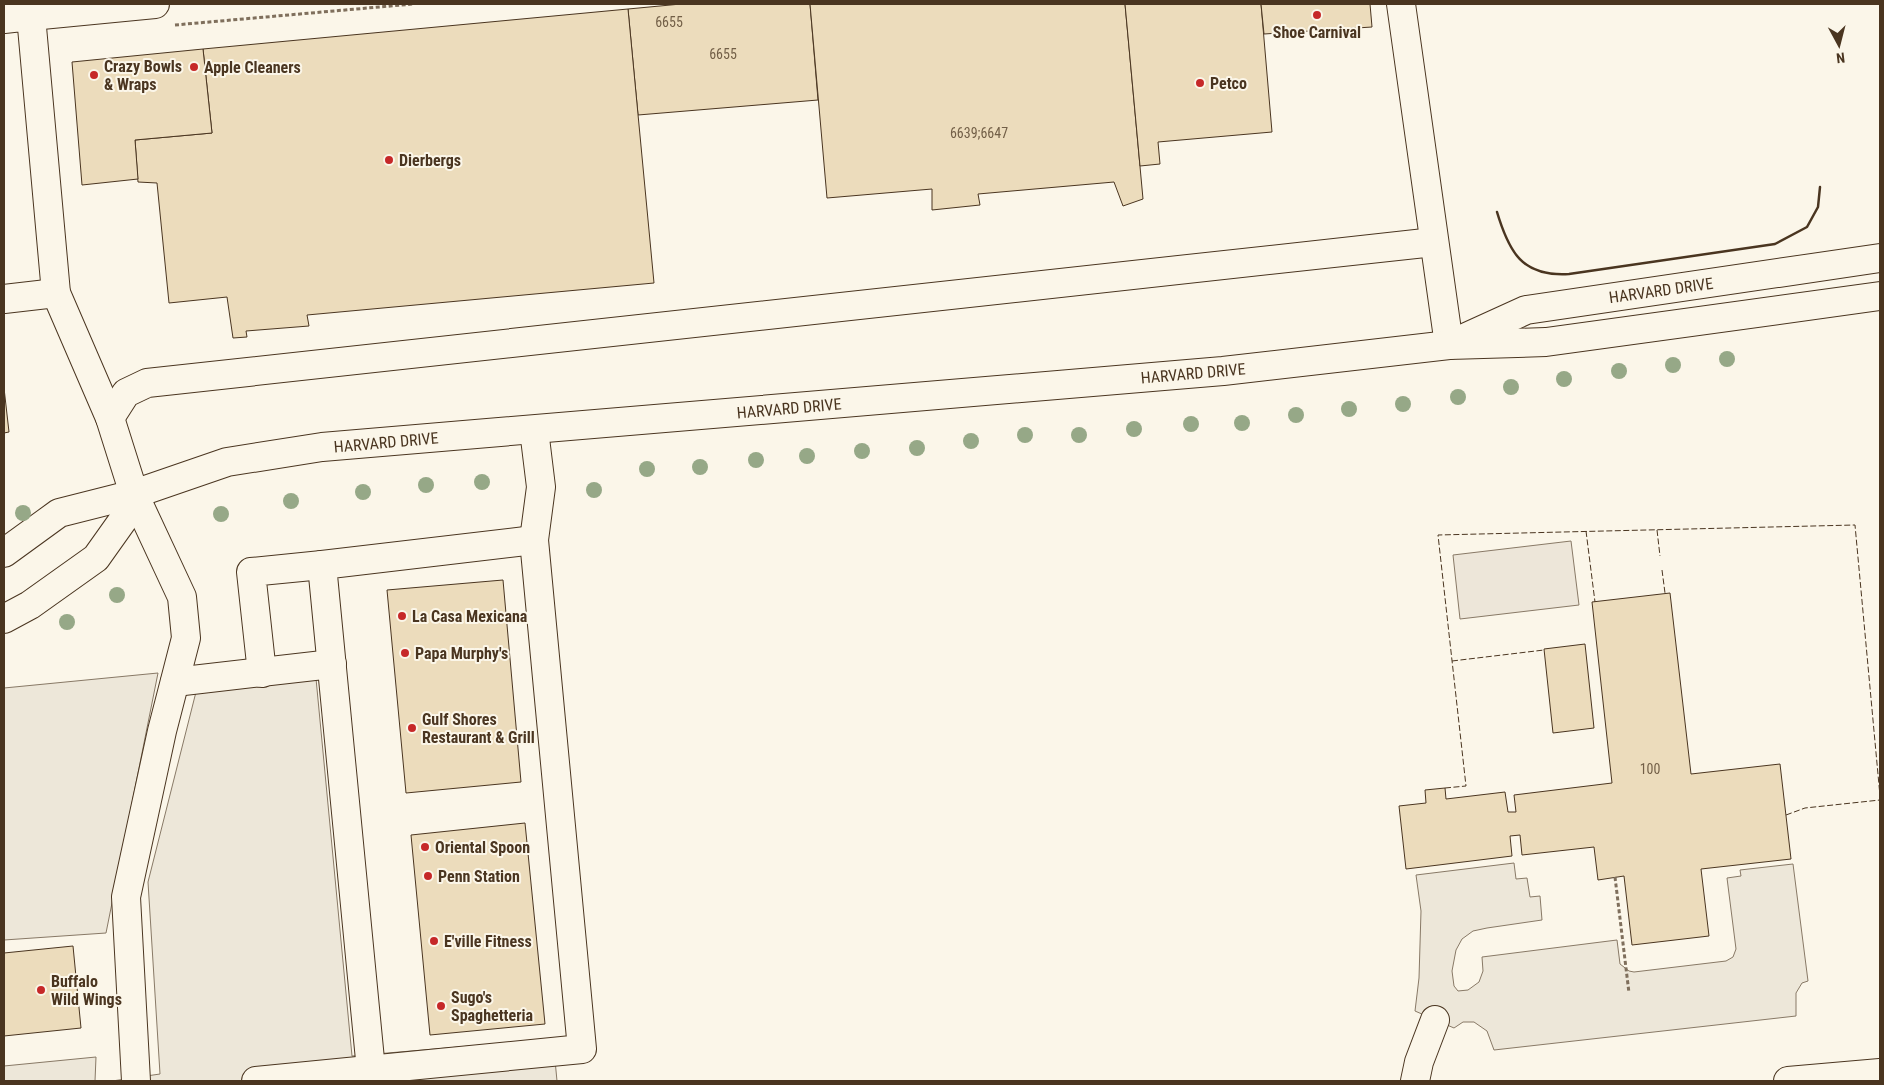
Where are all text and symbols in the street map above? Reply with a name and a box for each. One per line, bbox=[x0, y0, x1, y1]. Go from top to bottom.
marker: Shoe Carnival bbox=[1311, 9, 1323, 21]
house number: 6655 bbox=[655, 14, 683, 30]
north arrow bbox=[1814, 20, 1864, 70]
place label: Shoe Carnival bbox=[1273, 23, 1361, 42]
house number: 6655 bbox=[709, 46, 737, 62]
text: N bbox=[1835, 49, 1846, 66]
place label: Crazy Bowls & Wraps bbox=[104, 57, 182, 94]
place label: Apple Cleaners bbox=[204, 58, 301, 77]
marker: Apple Cleaners bbox=[188, 61, 200, 73]
marker: Crazy Bowls & Wraps bbox=[88, 69, 100, 81]
place label: Petco bbox=[1210, 74, 1247, 93]
marker: Petco bbox=[1194, 77, 1206, 89]
house number: 6639;6647 bbox=[950, 125, 1008, 141]
place label: Dierbergs bbox=[399, 151, 461, 170]
marker: Dierbergs bbox=[383, 154, 395, 166]
street label: HARVARD DRIVE bbox=[1608, 274, 1714, 307]
street label: HARVARD DRIVE bbox=[1140, 359, 1246, 388]
street label: HARVARD DRIVE bbox=[736, 394, 842, 423]
street label: HARVARD DRIVE bbox=[333, 428, 439, 457]
place label: La Casa Mexicana bbox=[412, 607, 528, 626]
marker: La Casa Mexicana bbox=[396, 610, 408, 622]
place label: Papa Murphy's bbox=[415, 644, 508, 663]
marker: Papa Murphy's bbox=[399, 647, 411, 659]
place label: Gulf Shores Restaurant & Grill bbox=[422, 710, 535, 747]
marker: Gulf Shores Restaurant & Grill bbox=[406, 722, 418, 734]
house number: 100 bbox=[1640, 761, 1660, 777]
place label: Oriental Spoon bbox=[435, 838, 530, 857]
marker: Oriental Spoon bbox=[419, 841, 431, 853]
place label: Penn Station bbox=[438, 867, 520, 886]
marker: Penn Station bbox=[422, 870, 434, 882]
place label: E'ville Fitness bbox=[444, 932, 532, 951]
marker: E'ville Fitness bbox=[428, 935, 440, 947]
place label: Buffalo Wild Wings bbox=[51, 972, 122, 1009]
marker: Buffalo Wild Wings bbox=[35, 984, 47, 996]
place label: Sugo's Spaghetteria bbox=[451, 988, 533, 1025]
marker: Sugo's Spaghetteria bbox=[435, 1000, 447, 1012]

